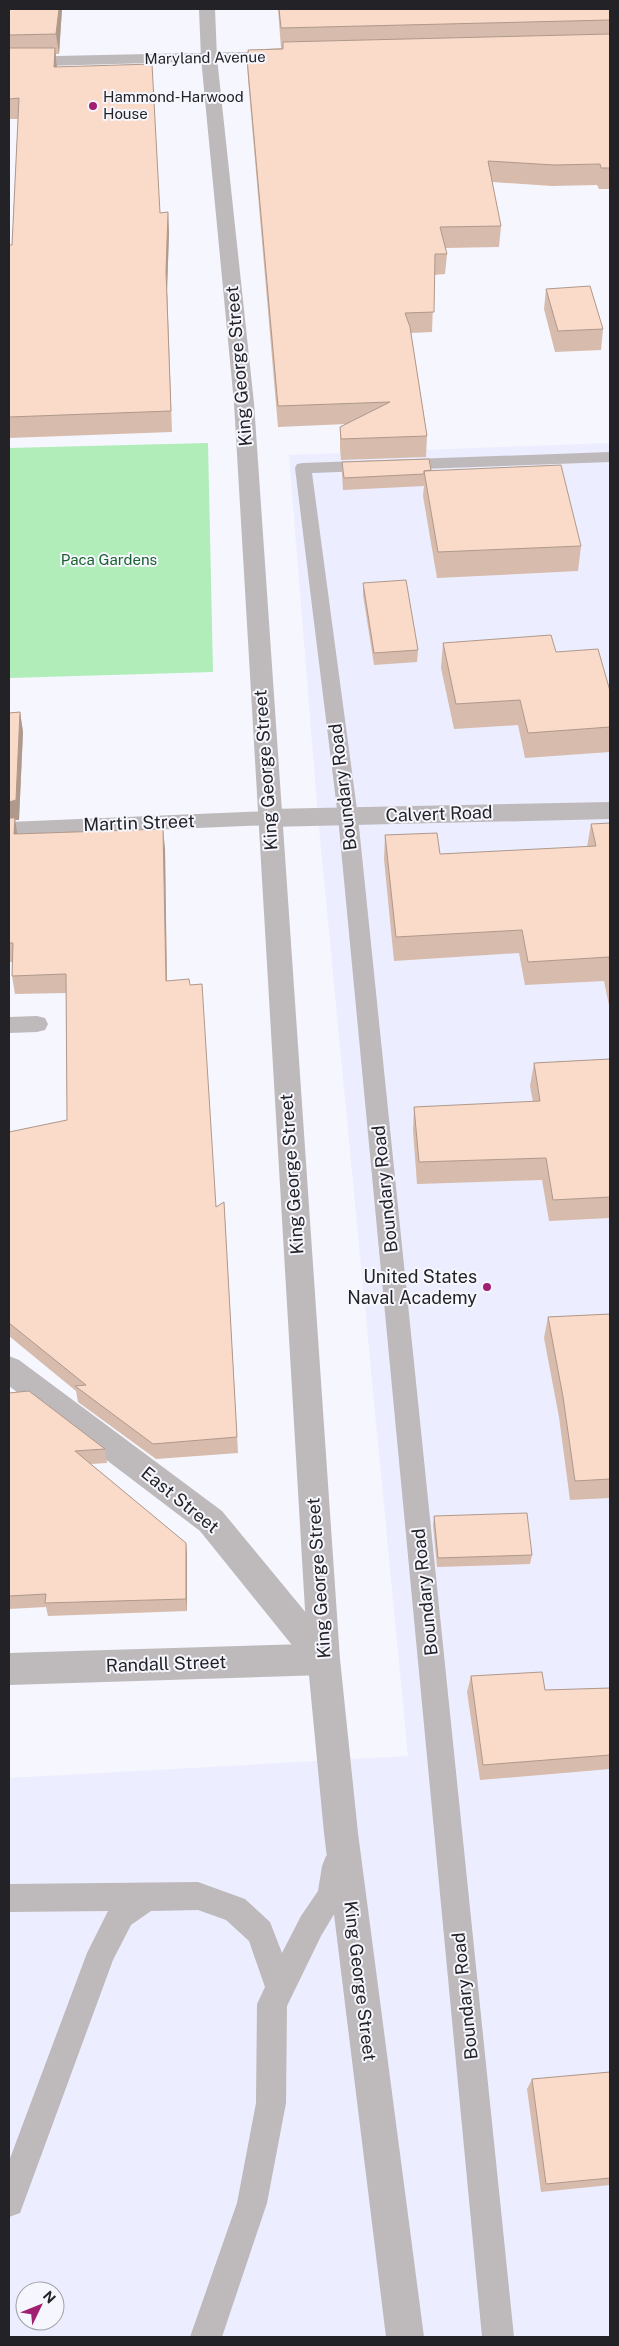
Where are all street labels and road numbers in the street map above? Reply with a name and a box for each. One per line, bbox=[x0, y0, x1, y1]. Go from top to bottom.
street label: Maryland Avenue bbox=[144, 48, 266, 67]
street label: King George Street bbox=[221, 285, 256, 447]
street label: King George Street bbox=[249, 689, 282, 851]
street label: Boundary Road bbox=[324, 722, 361, 852]
street label: Calvert Road bbox=[385, 801, 493, 826]
street label: Martin Street bbox=[83, 810, 195, 835]
street label: King George Street bbox=[275, 1093, 308, 1255]
street label: Boundary Road bbox=[367, 1124, 402, 1254]
street label: East Street bbox=[137, 1462, 223, 1537]
street label: King George Street bbox=[302, 1497, 335, 1659]
street label: Boundary Road bbox=[407, 1527, 442, 1657]
street label: Randall Street bbox=[105, 1651, 227, 1676]
street label: King George Street bbox=[340, 1900, 381, 2062]
street label: Boundary Road bbox=[447, 1931, 482, 2061]

